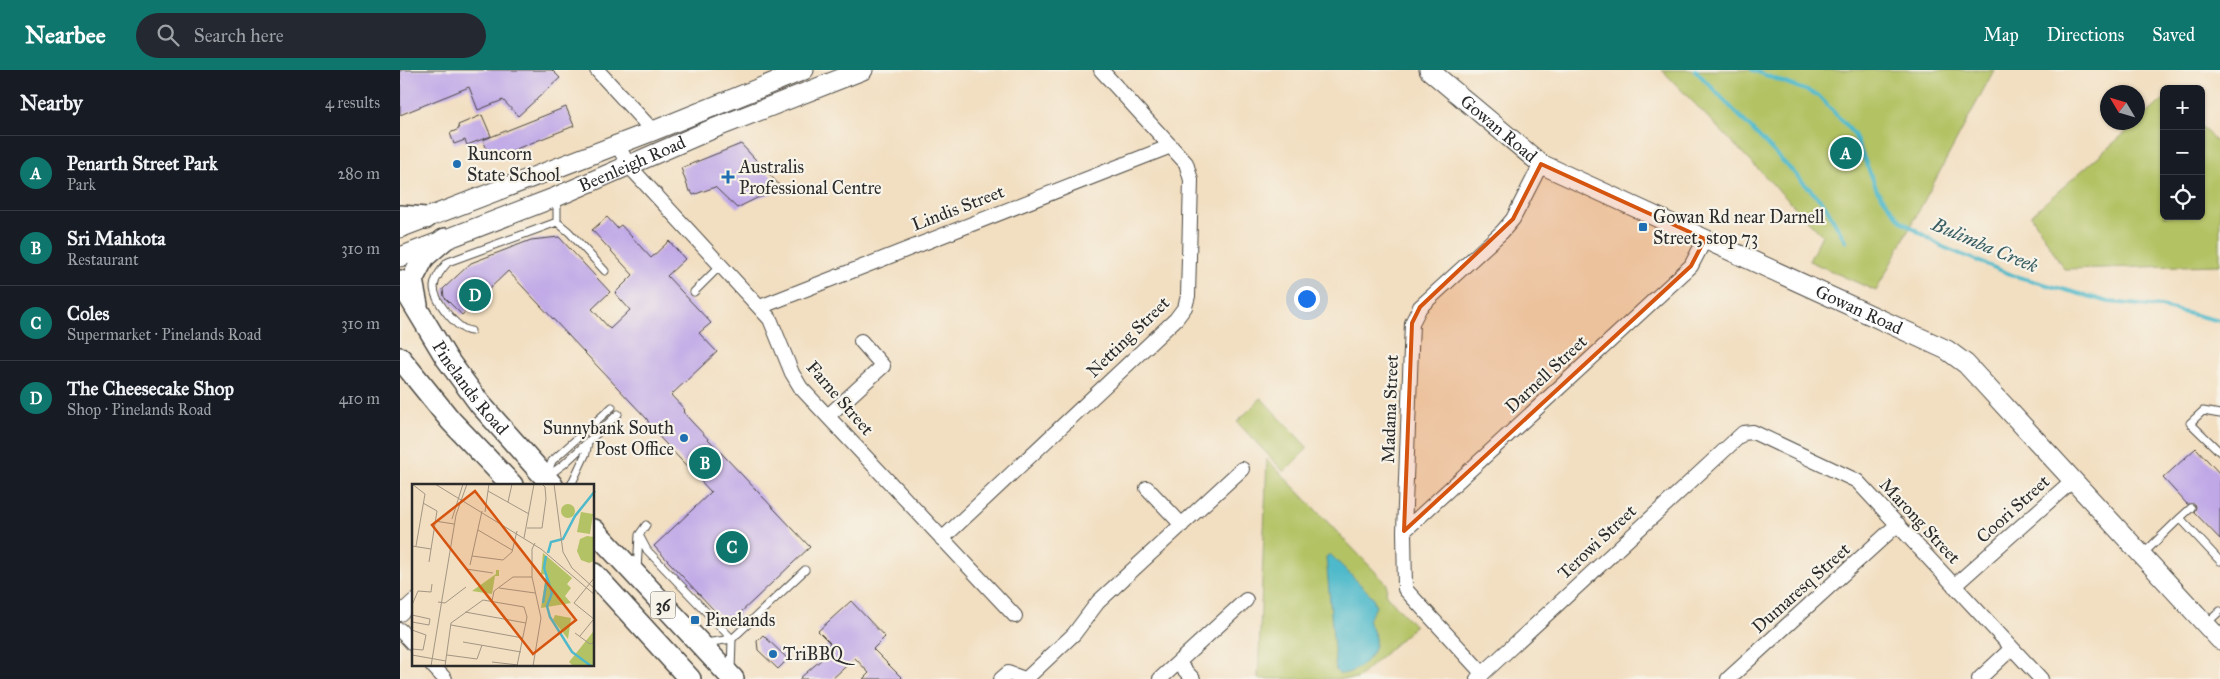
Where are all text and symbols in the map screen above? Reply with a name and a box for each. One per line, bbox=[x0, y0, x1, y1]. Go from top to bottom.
search box bbox=[136, 13, 486, 58]
text: Nearbee bbox=[25, 20, 106, 50]
icon: search bbox=[154, 21, 182, 49]
text: Search here bbox=[194, 24, 284, 47]
text: Map bbox=[1983, 24, 2019, 46]
text: Directions bbox=[2047, 24, 2124, 46]
text: Saved bbox=[2152, 24, 2195, 46]
north arrow bbox=[2100, 85, 2145, 130]
map controls bbox=[2160, 85, 2205, 220]
button: + bbox=[2160, 85, 2205, 130]
text: Nearby bbox=[20, 90, 83, 116]
street label: Gowan Road bbox=[1456, 90, 1542, 167]
text: 4 results bbox=[325, 93, 380, 112]
button: − bbox=[2160, 130, 2205, 175]
street label: Beenleigh Road bbox=[575, 131, 689, 197]
pin: A bbox=[1830, 134, 1862, 172]
place label: Runcorn State School bbox=[467, 143, 560, 186]
text: Penarth Street Park bbox=[67, 152, 218, 175]
place label: Australis Professional Centre bbox=[738, 156, 882, 199]
marker: Runcorn State School bbox=[451, 158, 463, 170]
text: A bbox=[31, 164, 41, 183]
text: 280 m bbox=[337, 164, 380, 183]
marker: Australis Professional Centre bbox=[721, 170, 735, 184]
text: Park bbox=[67, 175, 96, 194]
button: locate bbox=[2160, 175, 2205, 220]
street label: Lindis Street bbox=[909, 180, 1008, 236]
place label: Gowan Rd near Darnell Street, stop 73 bbox=[1653, 206, 1825, 249]
water label: Bulimba Creek bbox=[1928, 212, 2042, 278]
marker: Gowan Rd near Darnell Street, stop 73 bbox=[1637, 221, 1649, 233]
text: Sri Mahkota bbox=[67, 227, 166, 250]
text: B bbox=[31, 239, 41, 258]
text: 310 m bbox=[341, 239, 380, 258]
text: Restaurant bbox=[67, 250, 139, 269]
pin: D bbox=[459, 276, 491, 314]
street label: Gowan Road bbox=[1812, 280, 1906, 339]
your location bbox=[1294, 286, 1320, 312]
street label: Netting Street bbox=[1082, 292, 1175, 383]
text: Coles bbox=[67, 302, 110, 325]
text: C bbox=[31, 314, 41, 333]
text: 310 m bbox=[341, 314, 380, 333]
text: Supermarket · Pinelands Road bbox=[67, 325, 262, 344]
street label: Darnell Street bbox=[1500, 330, 1592, 418]
street label: Pinelands Road bbox=[428, 337, 513, 439]
street label: Madana Street bbox=[1377, 354, 1403, 464]
street label: Farne Street bbox=[802, 356, 879, 440]
text: The Cheesecake Shop bbox=[67, 377, 234, 400]
text: D bbox=[30, 389, 42, 408]
text: 410 m bbox=[339, 389, 380, 408]
text: Shop · Pinelands Road bbox=[67, 400, 212, 419]
place label: Sunnybank South Post Office bbox=[543, 417, 674, 460]
marker: Sunnybank South Post Office bbox=[678, 432, 690, 444]
pin: B bbox=[689, 444, 721, 482]
street label: Coori Street bbox=[1972, 470, 2055, 548]
street label: Marong Street bbox=[1874, 474, 1966, 569]
inset map bbox=[412, 484, 595, 666]
street label: Terowi Street bbox=[1553, 500, 1641, 584]
pin: C bbox=[716, 528, 748, 566]
street label: Dumaresq Street bbox=[1747, 538, 1856, 639]
road number: 36 bbox=[650, 592, 676, 618]
place label: Pinelands bbox=[705, 609, 775, 631]
marker: Pinelands bbox=[689, 614, 701, 626]
place label: TriBBQ bbox=[783, 643, 855, 665]
marker: TriBBQ bbox=[767, 648, 779, 660]

